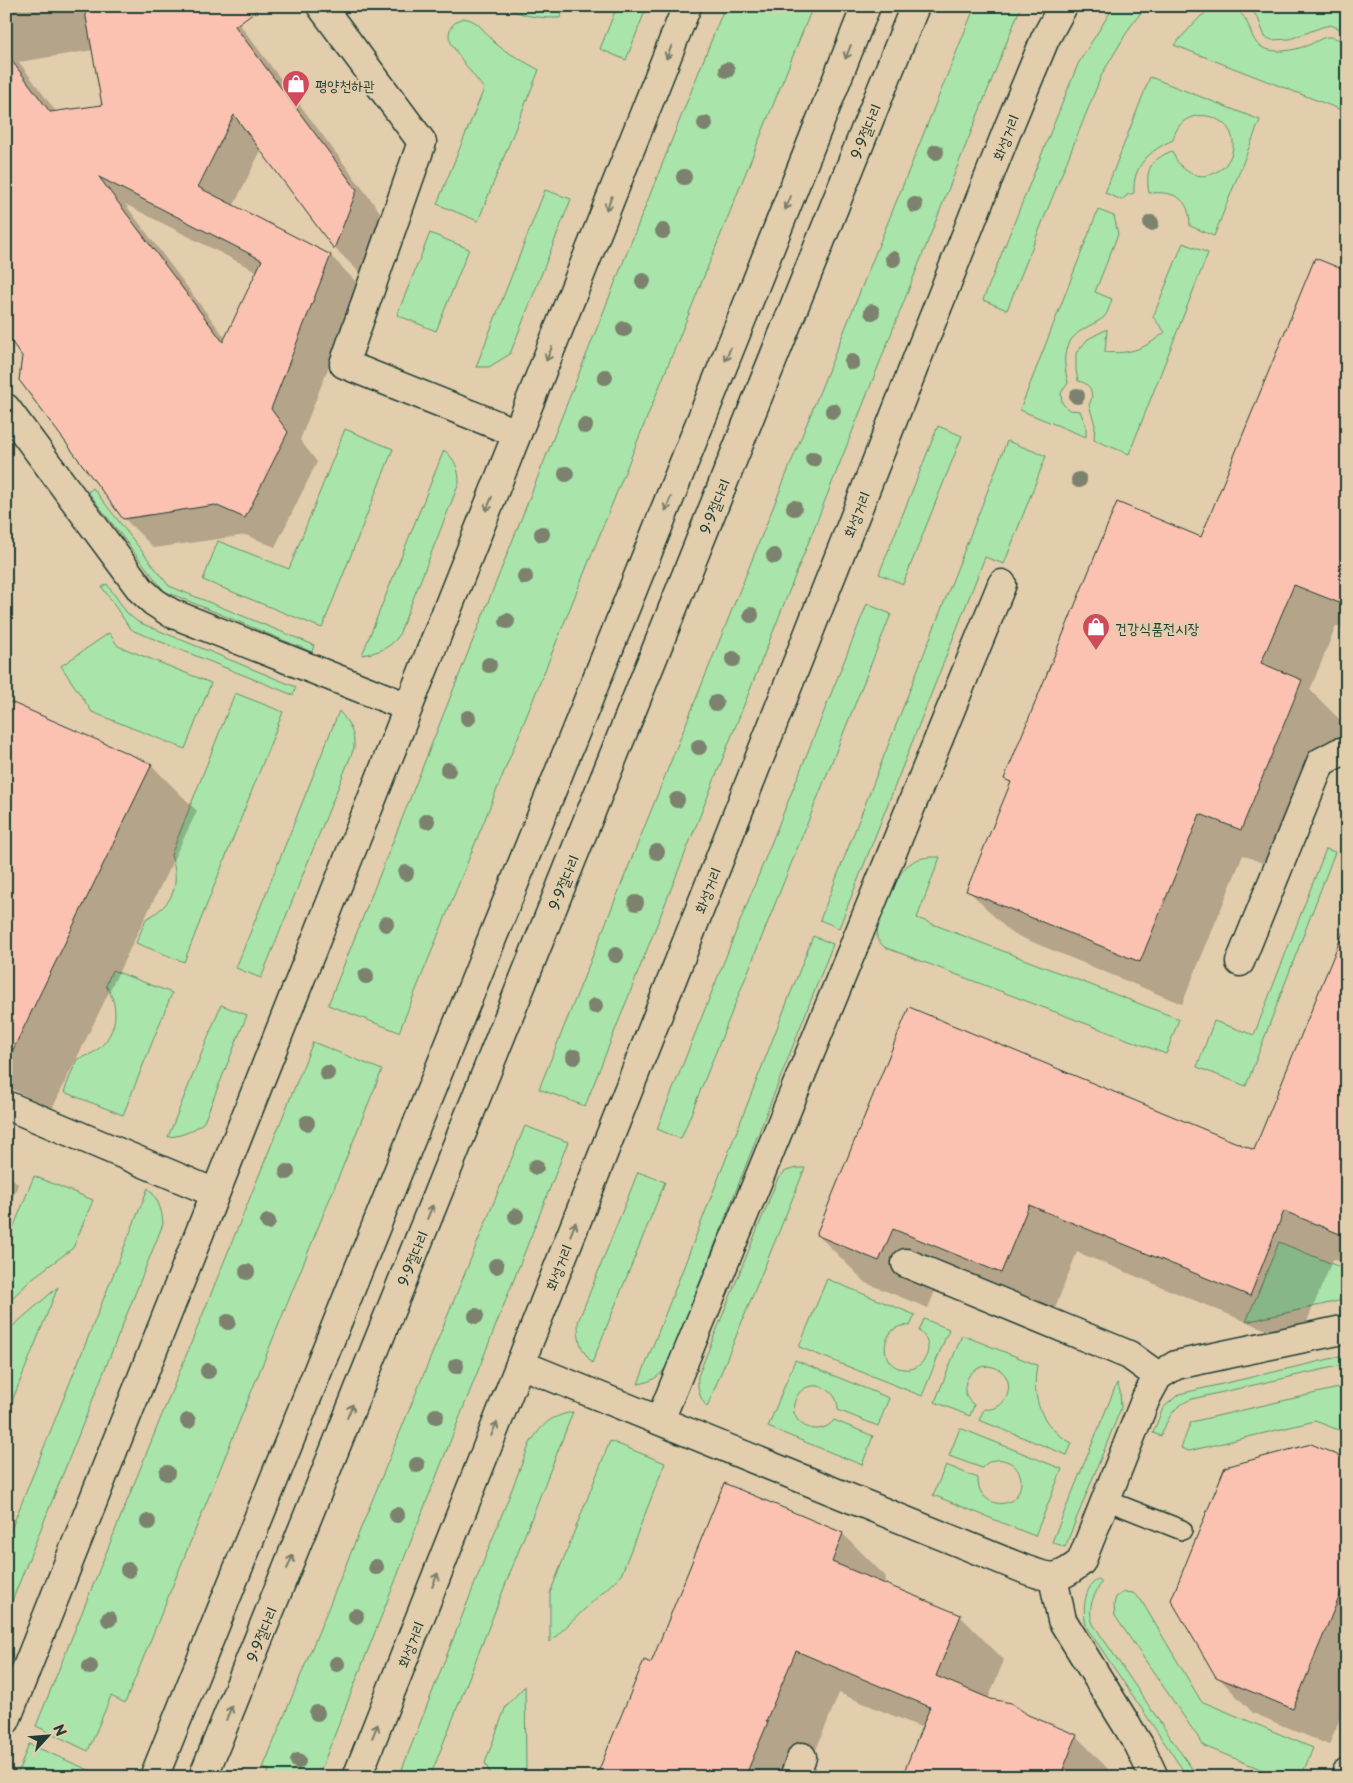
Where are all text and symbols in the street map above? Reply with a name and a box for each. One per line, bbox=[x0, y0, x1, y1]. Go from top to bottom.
one-way arrow bbox=[664, 43, 673, 59]
one-way arrow bbox=[843, 43, 852, 59]
shop icon: 평양천하관 bbox=[281, 69, 311, 108]
place label: 평양천하관 bbox=[315, 73, 375, 96]
street label: 9·9절다리 bbox=[843, 100, 887, 162]
street label: 화성거리 bbox=[985, 110, 1025, 164]
one-way arrow bbox=[604, 194, 613, 210]
one-way arrow bbox=[783, 195, 792, 210]
one-way arrow bbox=[543, 346, 552, 361]
one-way arrow bbox=[723, 346, 733, 361]
street label: 9·9절다리 bbox=[692, 475, 736, 537]
street label: 화성거리 bbox=[836, 487, 876, 541]
one-way arrow bbox=[483, 497, 492, 512]
one-way arrow bbox=[662, 497, 671, 512]
shop icon: 건강식품전시장 bbox=[1081, 612, 1111, 651]
place label: 건강식품전시장 bbox=[1115, 616, 1200, 639]
street label: 9·9절다리 bbox=[541, 851, 585, 913]
street label: 화성거리 bbox=[687, 863, 727, 917]
one-way arrow bbox=[427, 1204, 436, 1219]
one-way arrow bbox=[569, 1222, 579, 1237]
street label: 9·9절다리 bbox=[390, 1227, 434, 1289]
street label: 화성거리 bbox=[538, 1240, 578, 1294]
one-way arrow bbox=[346, 1404, 355, 1419]
one-way arrow bbox=[490, 1422, 500, 1437]
one-way arrow bbox=[285, 1555, 295, 1570]
one-way arrow bbox=[430, 1573, 440, 1588]
street label: 9·9절다리 bbox=[239, 1603, 283, 1665]
street label: 화성거리 bbox=[390, 1617, 430, 1671]
one-way arrow bbox=[225, 1705, 234, 1721]
north arrow bbox=[22, 1710, 72, 1760]
text: N bbox=[48, 1720, 72, 1740]
one-way arrow bbox=[371, 1724, 380, 1740]

